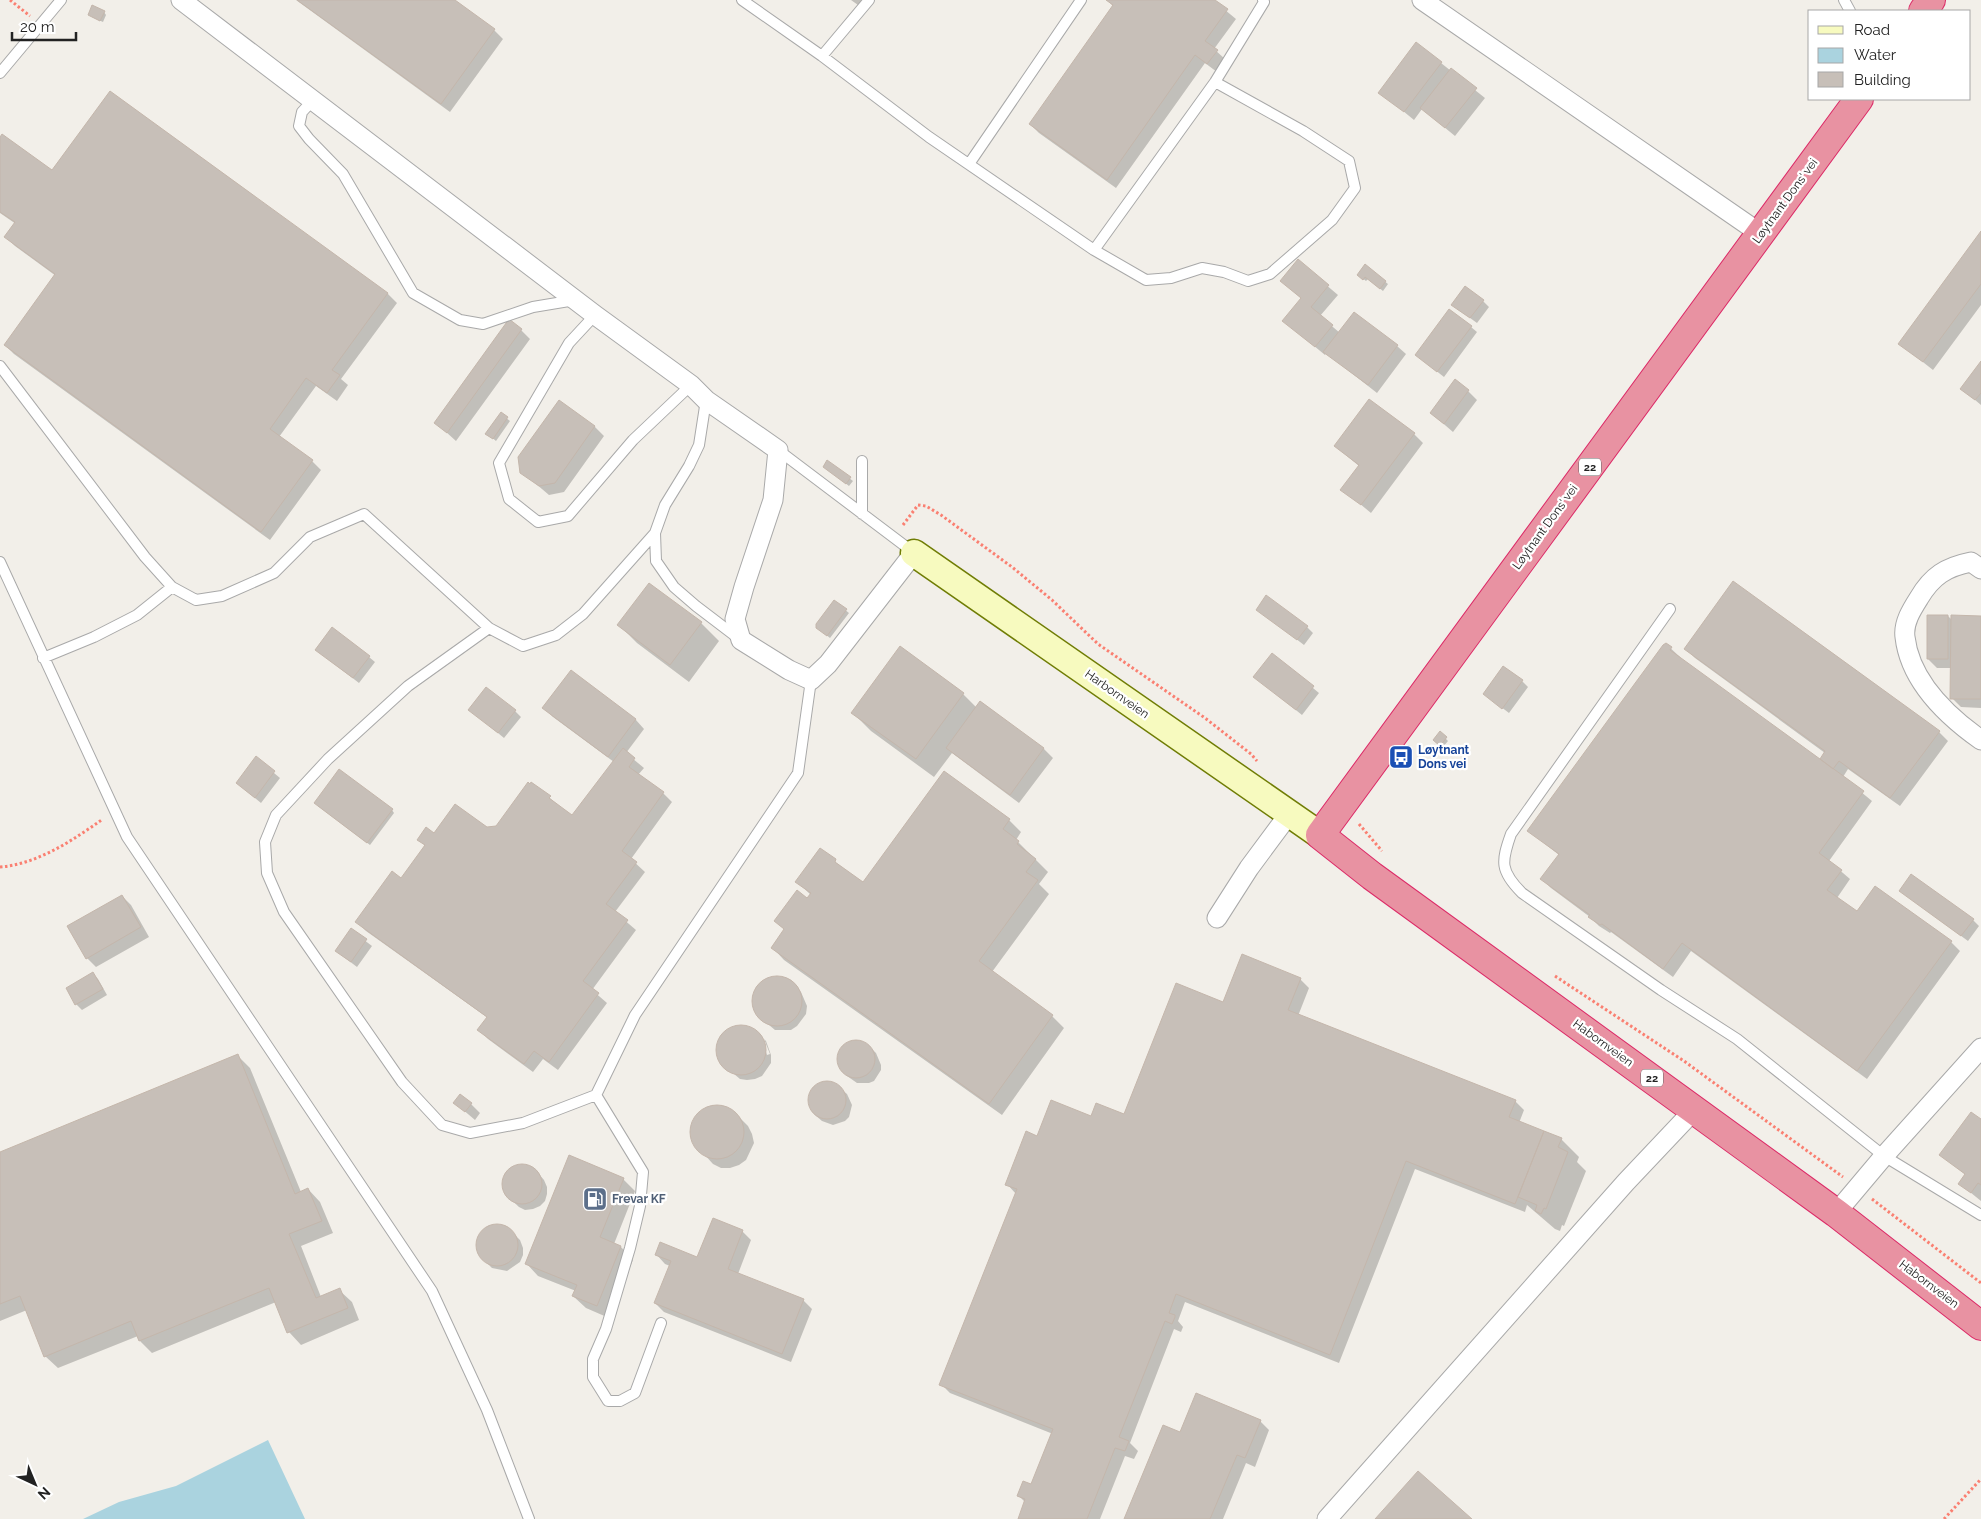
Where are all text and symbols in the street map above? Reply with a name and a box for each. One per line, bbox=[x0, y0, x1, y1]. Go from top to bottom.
scale bar bbox=[12, 10, 76, 42]
legend bbox=[1808, 10, 1971, 100]
text: 20 m bbox=[20, 18, 55, 36]
text: Road bbox=[1854, 21, 1890, 39]
text: Water bbox=[1854, 46, 1897, 64]
text: Building bbox=[1854, 71, 1911, 89]
street label: Løytnant Dons' vei bbox=[1750, 156, 1820, 246]
road number: 22 bbox=[1579, 458, 1601, 476]
street label: Løytnant Dons' vei bbox=[1510, 482, 1580, 572]
street label: Harbornveien bbox=[1082, 667, 1152, 721]
place label: Løytnant Dons vei bbox=[1418, 743, 1470, 771]
bus stop icon: Løytnant Dons vei bbox=[1388, 744, 1414, 770]
street label: Habornveien bbox=[1570, 1017, 1636, 1069]
road number: 22 bbox=[1641, 1070, 1663, 1086]
fuel station icon: Frevar KF bbox=[582, 1186, 608, 1212]
place label: Frevar KF bbox=[612, 1192, 666, 1206]
street label: Habornveien bbox=[1896, 1257, 1962, 1311]
north arrow bbox=[10, 1459, 60, 1509]
text: N bbox=[35, 1484, 53, 1503]

